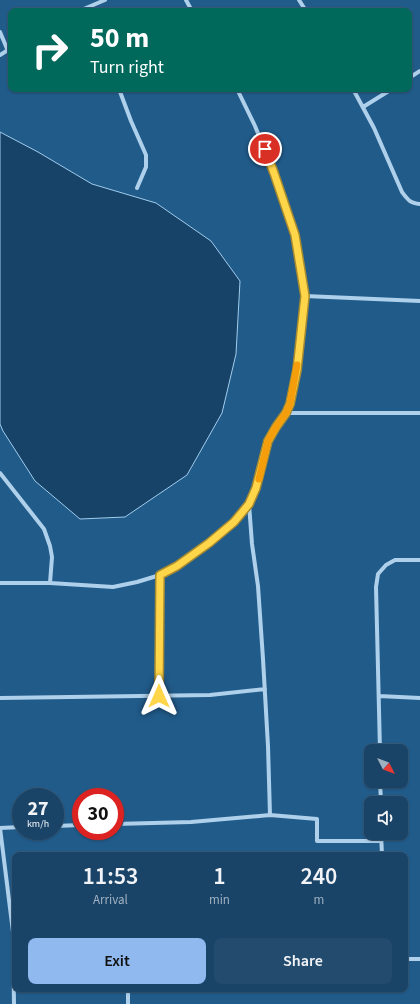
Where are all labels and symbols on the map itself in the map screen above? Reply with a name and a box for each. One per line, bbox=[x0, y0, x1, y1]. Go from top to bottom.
pin bbox=[248, 132, 282, 166]
position arrow bbox=[138, 675, 180, 717]
north arrow bbox=[364, 744, 408, 788]
speed limit sign: 30 bbox=[72, 788, 124, 840]

